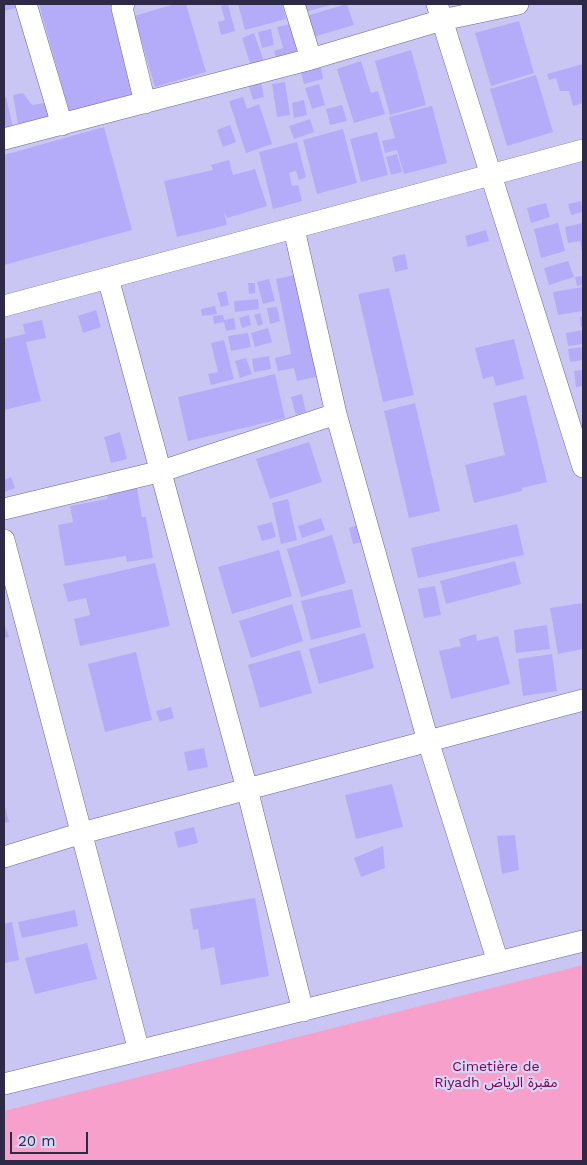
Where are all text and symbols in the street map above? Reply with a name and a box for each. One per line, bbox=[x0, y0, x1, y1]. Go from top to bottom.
park label: Cimetière de Riyadh مقبرة الرياض bbox=[434, 1059, 558, 1092]
scale bar bbox=[12, 1122, 90, 1154]
text: 20 m bbox=[18, 1132, 56, 1150]

